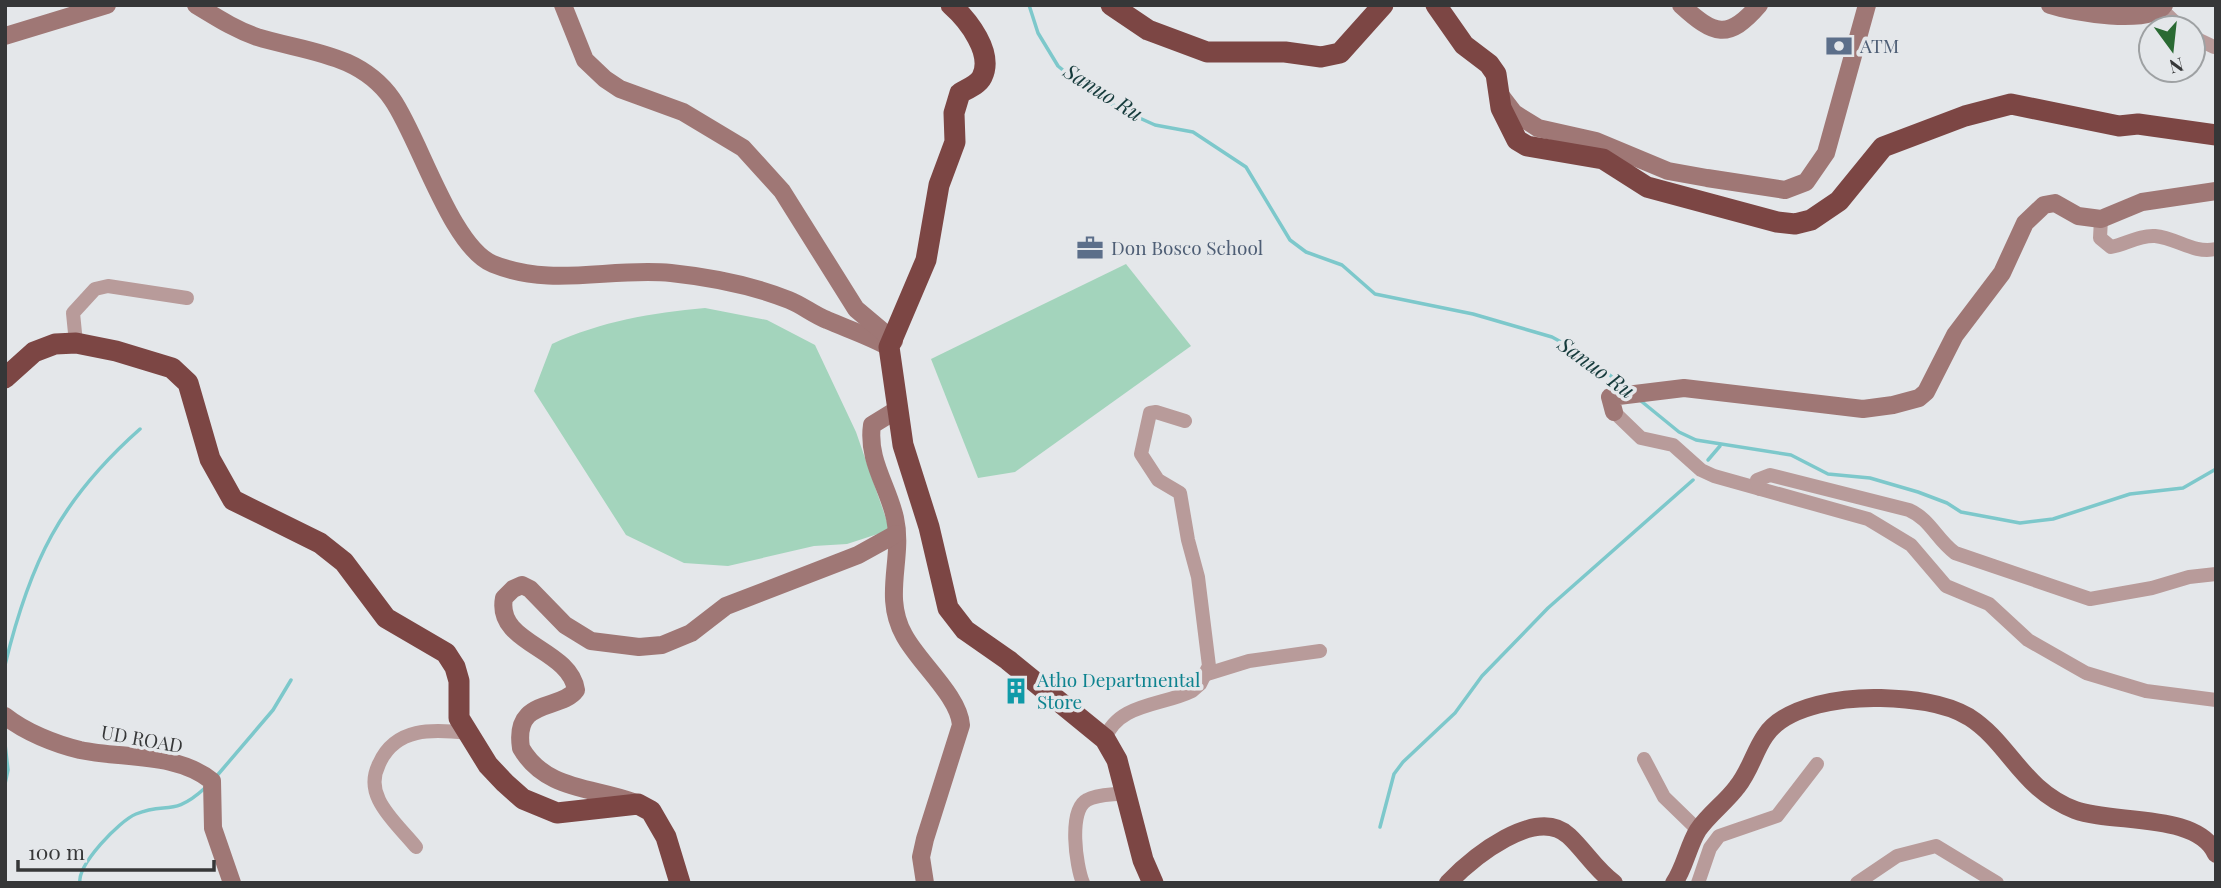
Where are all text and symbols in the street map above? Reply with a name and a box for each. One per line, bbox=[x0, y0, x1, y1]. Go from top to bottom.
north arrow bbox=[2137, 14, 2207, 84]
bank icon: ATM bbox=[1824, 31, 1854, 61]
place label: ATM bbox=[1859, 32, 1899, 58]
text: N bbox=[2166, 52, 2187, 81]
water label: Sanuo Ru bbox=[1058, 56, 1149, 127]
office icon: Don Bosco School bbox=[1075, 233, 1105, 263]
place label: Don Bosco School bbox=[1111, 234, 1264, 260]
water label: Sanuo Ru bbox=[1552, 329, 1641, 404]
place label: Atho Departmental Store bbox=[1036, 666, 1201, 714]
building icon: Atho Departmental Store bbox=[1001, 676, 1031, 706]
street label: UD ROAD bbox=[99, 718, 185, 758]
scale bar bbox=[18, 828, 214, 872]
text: 100 m bbox=[28, 837, 85, 865]

